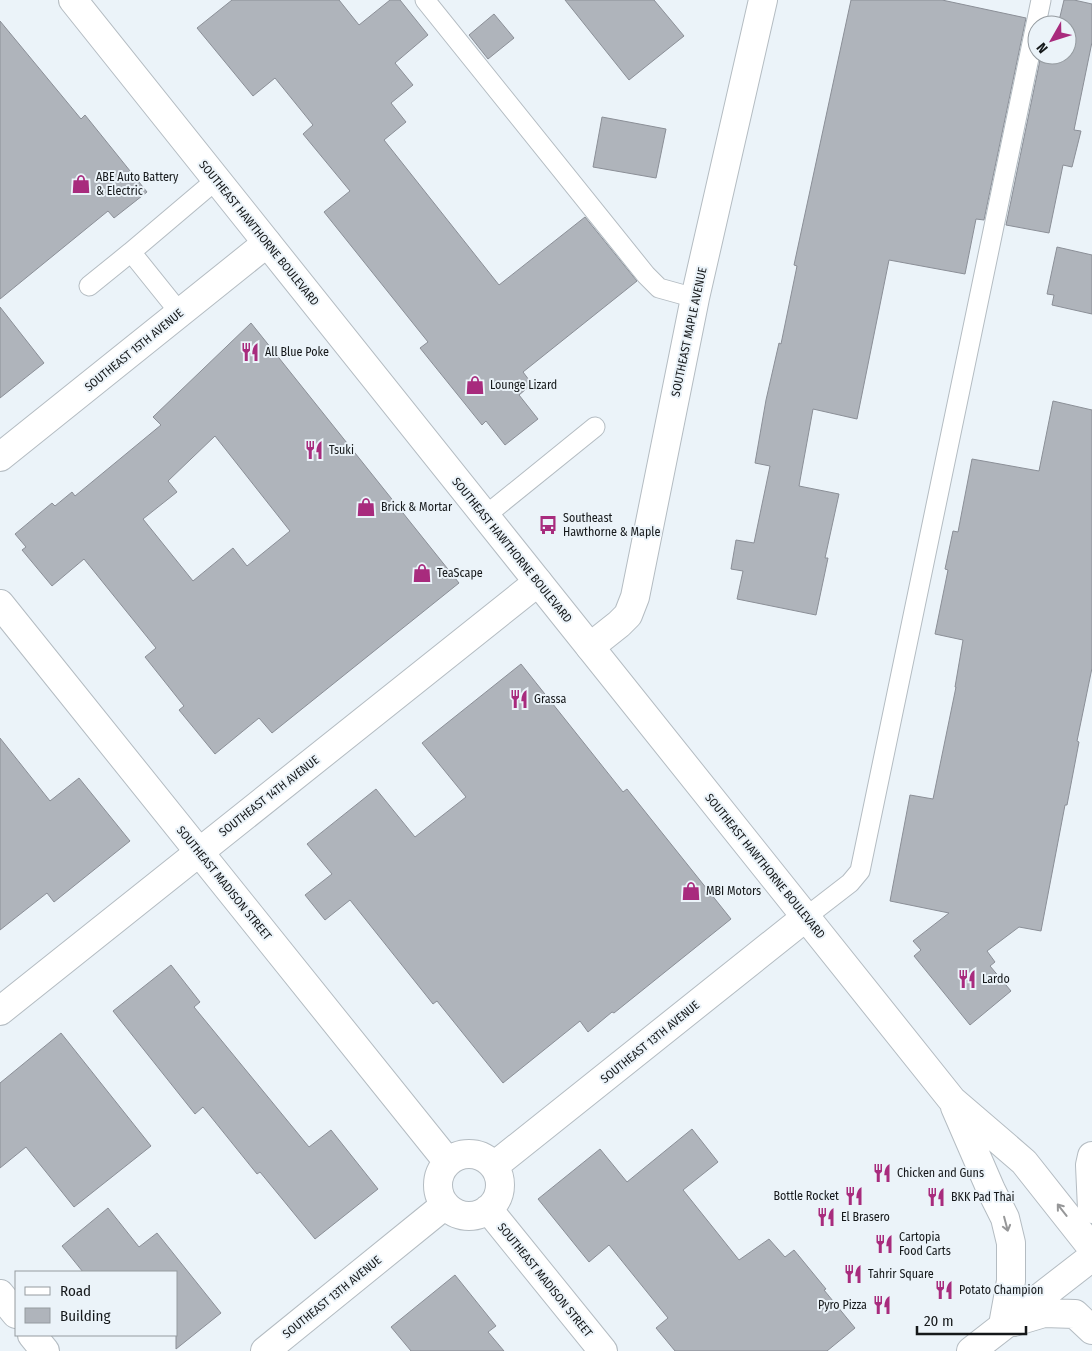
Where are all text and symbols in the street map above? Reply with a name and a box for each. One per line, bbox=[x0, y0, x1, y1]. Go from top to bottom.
north arrow bbox=[1027, 15, 1077, 65]
text: N bbox=[1033, 39, 1052, 56]
street label: SOUTHEAST HAWTHORNE BOULEVARD bbox=[196, 158, 322, 308]
place label: ABE Auto Battery & Electric bbox=[96, 170, 179, 198]
shop icon: ABE Auto Battery & Electric bbox=[70, 173, 92, 195]
street label: SOUTHEAST MAPLE AVENUE bbox=[668, 266, 710, 398]
street label: SOUTHEAST 15TH AVENUE bbox=[82, 306, 186, 394]
restaurant icon: All Blue Poke bbox=[239, 341, 261, 363]
place label: All Blue Poke bbox=[265, 345, 329, 359]
shop icon: Lounge Lizard bbox=[464, 374, 486, 396]
place label: Lounge Lizard bbox=[490, 378, 557, 392]
restaurant icon: Tsuki bbox=[303, 439, 325, 461]
place label: Tsuki bbox=[329, 443, 354, 457]
street label: SOUTHEAST HAWTHORNE BOULEVARD bbox=[449, 475, 575, 625]
shop icon: Brick & Mortar bbox=[355, 496, 377, 518]
place label: Brick & Mortar bbox=[381, 500, 453, 514]
place label: Southeast Hawthorne & Maple bbox=[563, 511, 660, 539]
bus stop icon: Southeast Hawthorne & Maple bbox=[537, 514, 559, 536]
shop icon: TeaScape bbox=[411, 562, 433, 584]
place label: TeaScape bbox=[437, 566, 483, 580]
restaurant icon: Grassa bbox=[508, 688, 530, 710]
place label: Grassa bbox=[534, 692, 567, 706]
street label: SOUTHEAST 14TH AVENUE bbox=[216, 752, 322, 839]
street label: SOUTHEAST HAWTHORNE BOULEVARD bbox=[702, 791, 828, 941]
street label: SOUTHEAST MADISON STREET bbox=[174, 823, 275, 943]
shop icon: MBI Motors bbox=[680, 880, 702, 902]
place label: MBI Motors bbox=[706, 884, 761, 898]
restaurant icon: Lardo bbox=[956, 968, 978, 990]
place label: Lardo bbox=[982, 972, 1010, 986]
street label: SOUTHEAST 13TH AVENUE bbox=[598, 998, 702, 1086]
restaurant icon: Chicken and Guns bbox=[871, 1162, 893, 1184]
place label: Chicken and Guns bbox=[897, 1166, 984, 1180]
restaurant icon: Bottle Rocket bbox=[843, 1185, 865, 1207]
restaurant icon: BKK Pad Thai bbox=[925, 1186, 947, 1208]
place label: Bottle Rocket bbox=[773, 1189, 839, 1203]
place label: BKK Pad Thai bbox=[951, 1190, 1015, 1204]
one-way arrow bbox=[1057, 1203, 1067, 1217]
restaurant icon: El Brasero bbox=[815, 1206, 837, 1228]
place label: El Brasero bbox=[841, 1210, 890, 1224]
one-way arrow bbox=[1002, 1216, 1011, 1232]
street label: SOUTHEAST MADISON STREET bbox=[495, 1220, 596, 1340]
place label: Cartopia Food Carts bbox=[899, 1230, 951, 1258]
restaurant icon: Cartopia Food Carts bbox=[873, 1233, 895, 1255]
street label: SOUTHEAST 13TH AVENUE bbox=[280, 1253, 384, 1341]
restaurant icon: Tahrir Square bbox=[842, 1263, 864, 1285]
place label: Tahrir Square bbox=[868, 1267, 934, 1281]
legend bbox=[15, 1271, 178, 1336]
restaurant icon: Potato Champion bbox=[933, 1279, 955, 1301]
text: Road bbox=[60, 1282, 91, 1300]
place label: Potato Champion bbox=[959, 1283, 1043, 1297]
restaurant icon: Pyro Pizza bbox=[871, 1294, 893, 1316]
place label: Pyro Pizza bbox=[818, 1298, 867, 1312]
scale bar bbox=[917, 1304, 1026, 1336]
text: Building bbox=[60, 1307, 111, 1325]
text: 20 m bbox=[924, 1312, 954, 1330]

